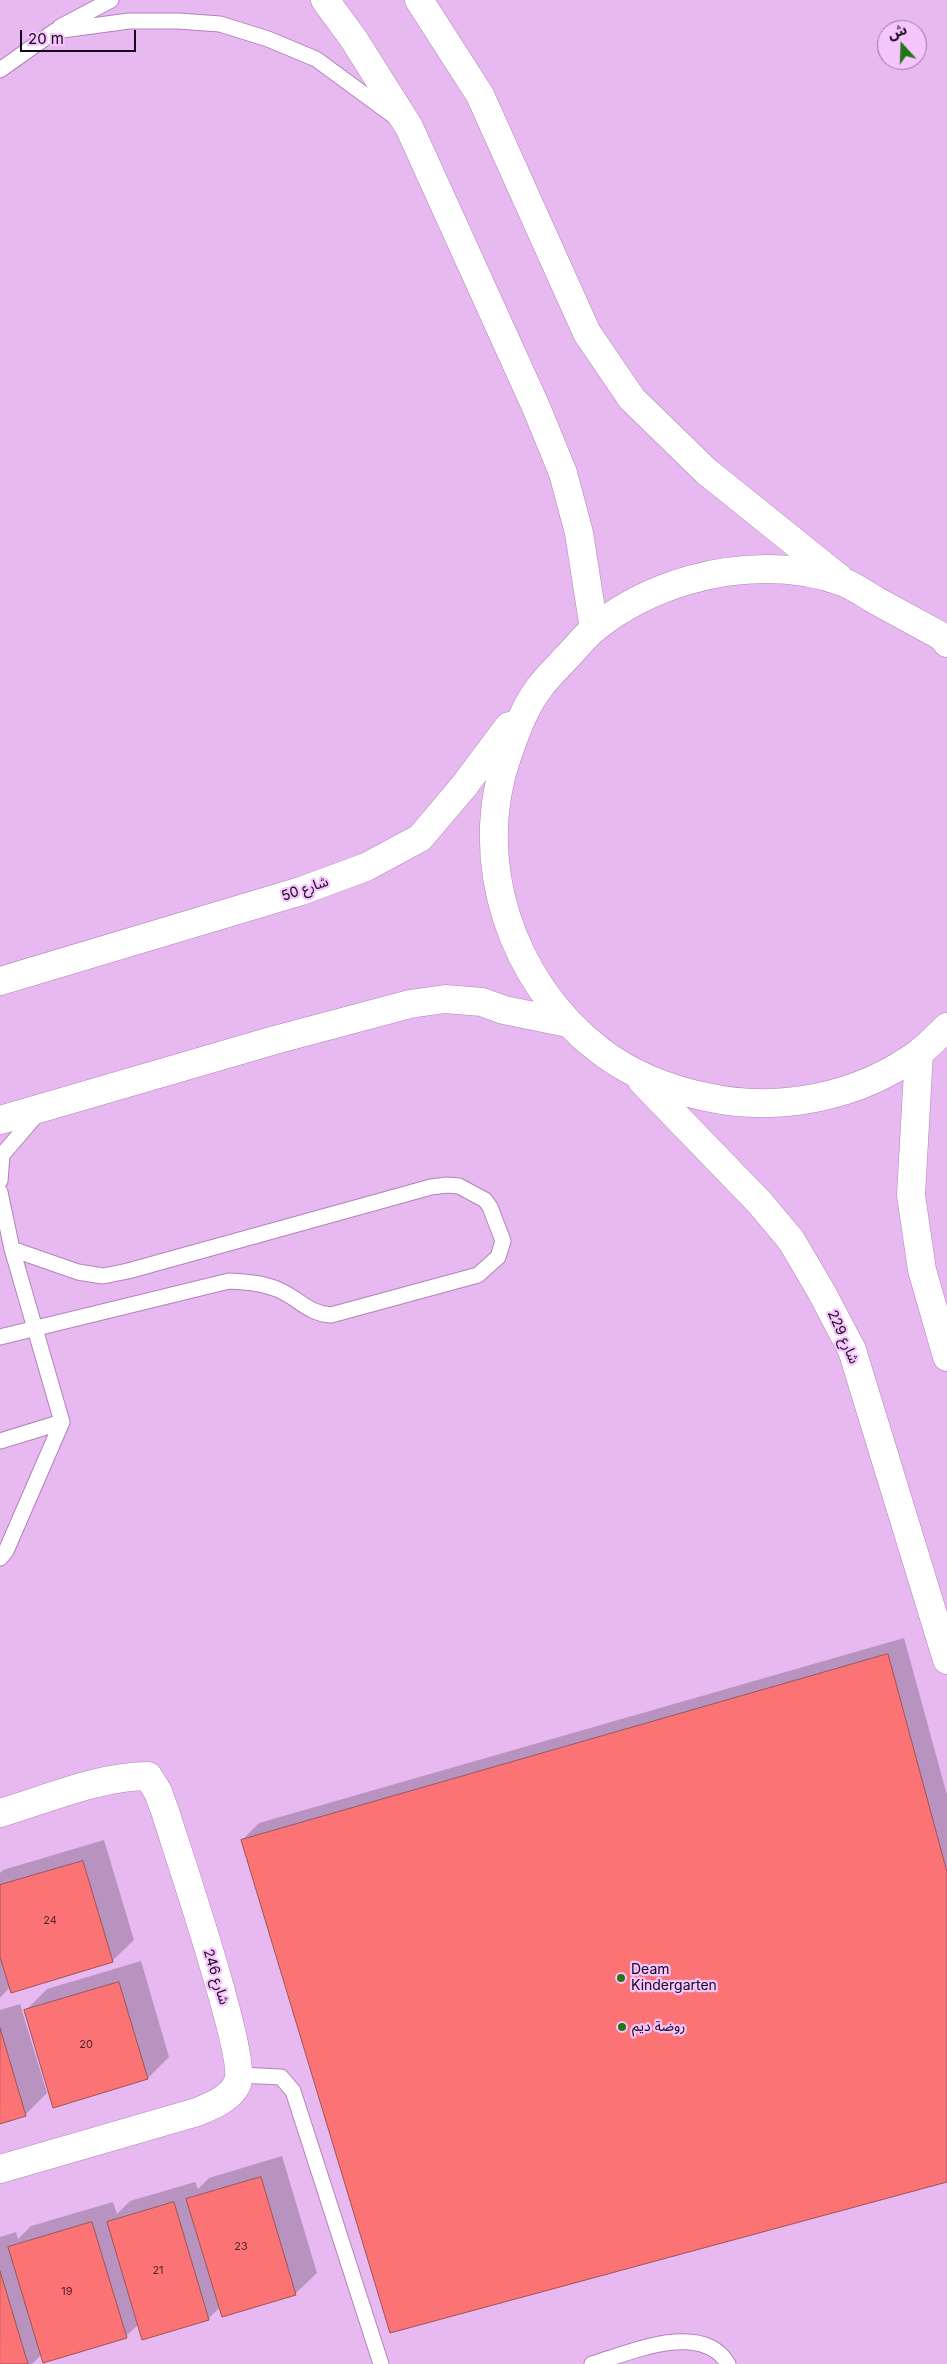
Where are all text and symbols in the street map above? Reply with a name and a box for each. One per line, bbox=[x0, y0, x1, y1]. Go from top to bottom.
scale bar bbox=[22, 20, 139, 52]
north arrow bbox=[877, 20, 927, 70]
text: ش bbox=[885, 20, 909, 43]
text: 20 m bbox=[28, 29, 64, 48]
street label: شارع 50 bbox=[279, 873, 331, 905]
street label: شارع 229 bbox=[824, 1308, 862, 1366]
house number: 24 bbox=[43, 1914, 57, 1928]
street label: شارع 246 bbox=[200, 1947, 232, 2007]
place label: Deam Kindergarten bbox=[631, 1962, 717, 1994]
marker: Deam Kindergarten bbox=[615, 1972, 627, 1984]
place label: روضة ديم bbox=[632, 2019, 686, 2035]
marker: روضة ديم bbox=[616, 2021, 628, 2033]
house number: 20 bbox=[79, 2038, 93, 2052]
house number: 23 bbox=[234, 2240, 248, 2254]
house number: 21 bbox=[152, 2264, 164, 2278]
house number: 19 bbox=[61, 2285, 73, 2299]

